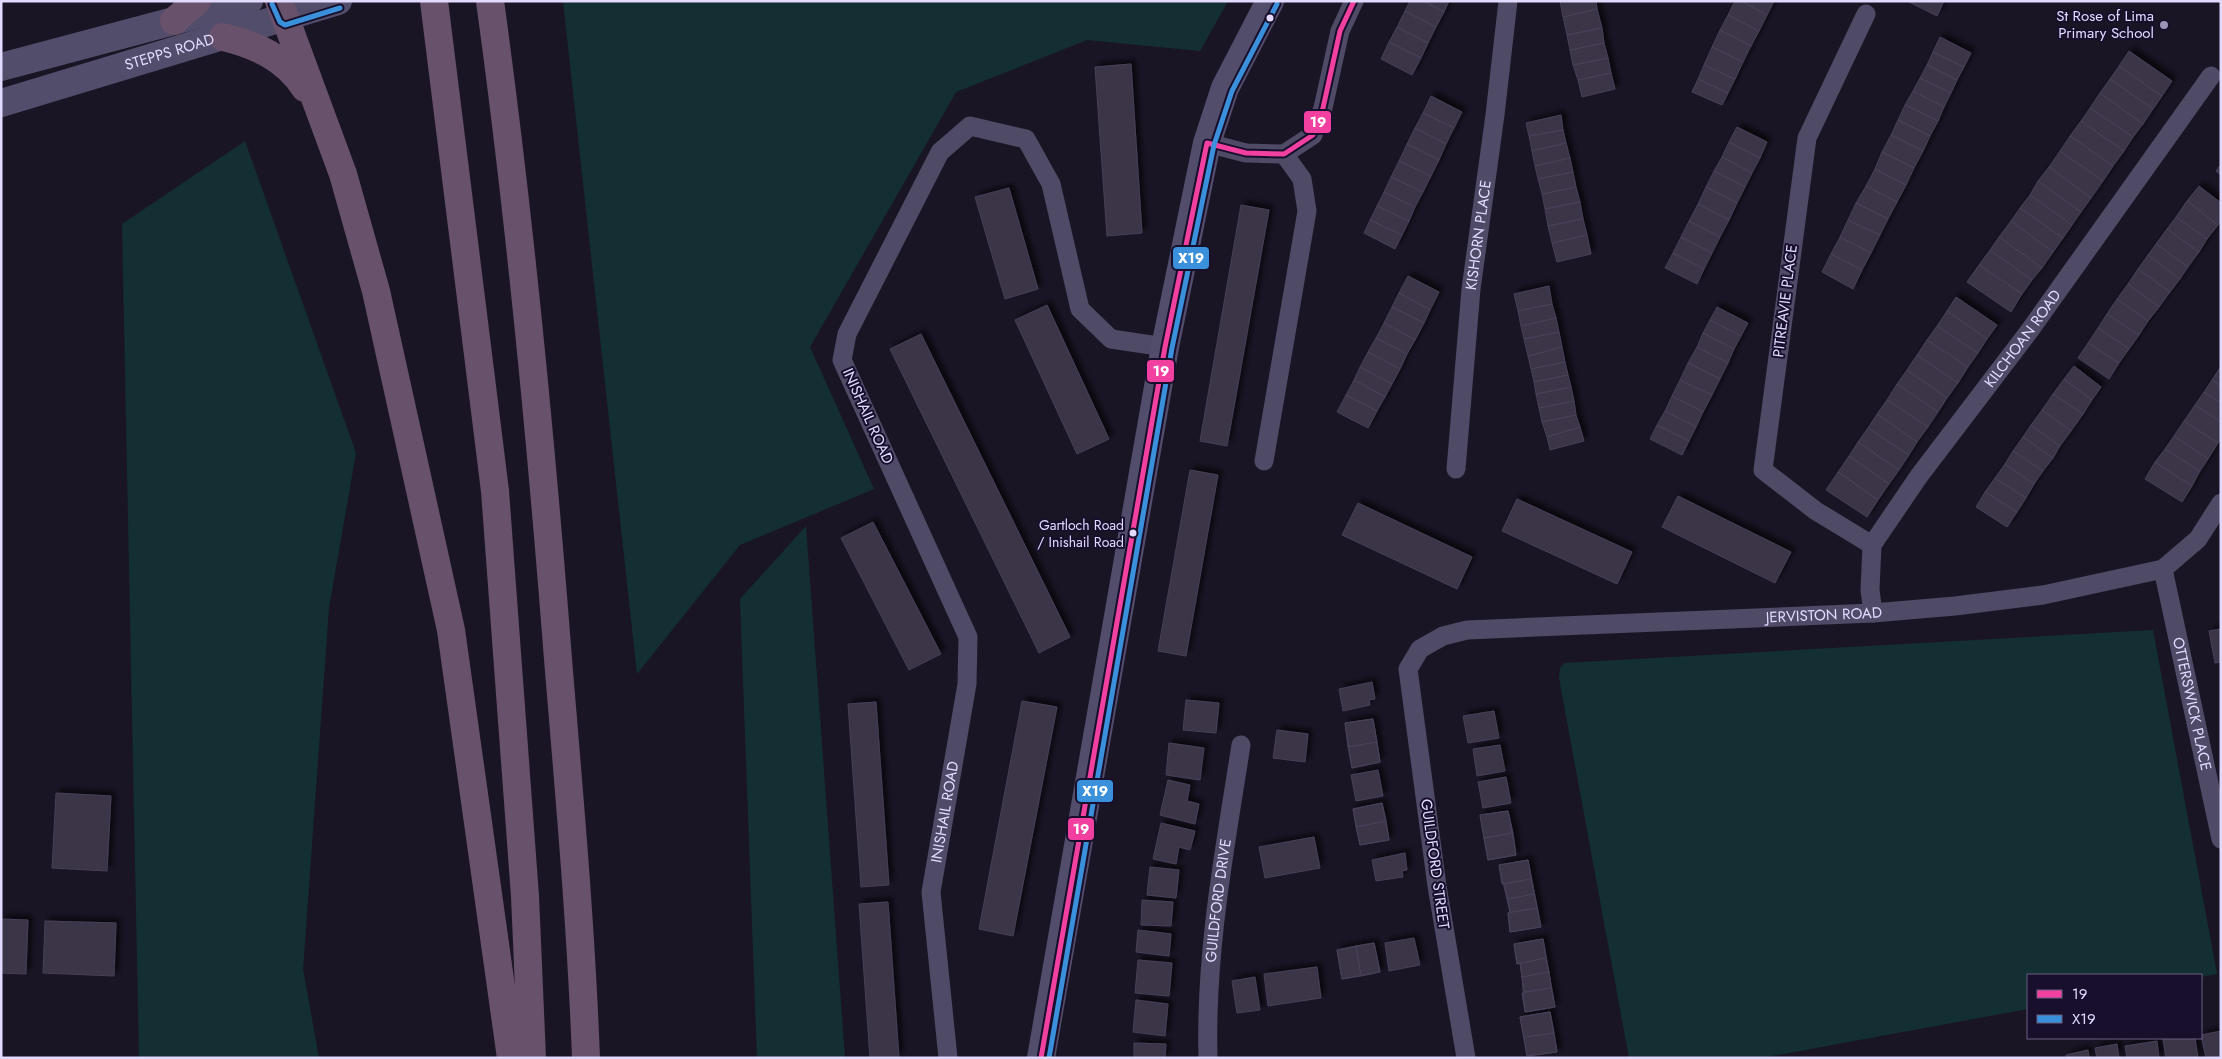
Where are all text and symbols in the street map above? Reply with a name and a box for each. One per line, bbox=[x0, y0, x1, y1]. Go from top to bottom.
place label: St Rose of Lima Primary School bbox=[2056, 5, 2154, 44]
unlabelled marker bbox=[1265, 13, 1275, 23]
marker: St Rose of Lima Primary School bbox=[2158, 19, 2170, 31]
street label: STEPPS ROAD bbox=[122, 28, 217, 76]
line badge: 19 bbox=[1303, 110, 1332, 134]
text: 19 bbox=[1310, 112, 1326, 132]
street label: KISHORN PLACE bbox=[1460, 179, 1497, 292]
street label: PITREAVIE PLACE bbox=[1767, 243, 1803, 359]
line badge: X19 bbox=[1172, 246, 1210, 270]
text: X19 bbox=[1178, 248, 1204, 268]
street label: KILCHOAN ROAD bbox=[1979, 285, 2066, 392]
line badge: 19 bbox=[1146, 359, 1175, 383]
text: 19 bbox=[1153, 361, 1169, 381]
street label: INISHAIL ROAD bbox=[837, 365, 899, 467]
place label: Gartloch Road / Inishail Road bbox=[1037, 515, 1124, 552]
marker: Gartloch Road / Inishail Road bbox=[1128, 528, 1138, 538]
street label: JERVISTON ROAD bbox=[1763, 601, 1883, 629]
street label: OTTERSWICK PLACE bbox=[2167, 635, 2217, 773]
street label: INISHAIL ROAD bbox=[925, 760, 964, 865]
line badge: X19 bbox=[1076, 779, 1114, 803]
text: X19 bbox=[1082, 781, 1108, 801]
street label: GUILDFORD STREET bbox=[1415, 798, 1455, 930]
line badge: 19 bbox=[1067, 817, 1095, 841]
text: 19 bbox=[1073, 819, 1089, 839]
street label: GUILDFORD DRIVE bbox=[1200, 837, 1237, 963]
legend bbox=[2027, 974, 2202, 1039]
text: 19 bbox=[2072, 983, 2087, 1005]
text: X19 bbox=[2072, 1008, 2096, 1030]

